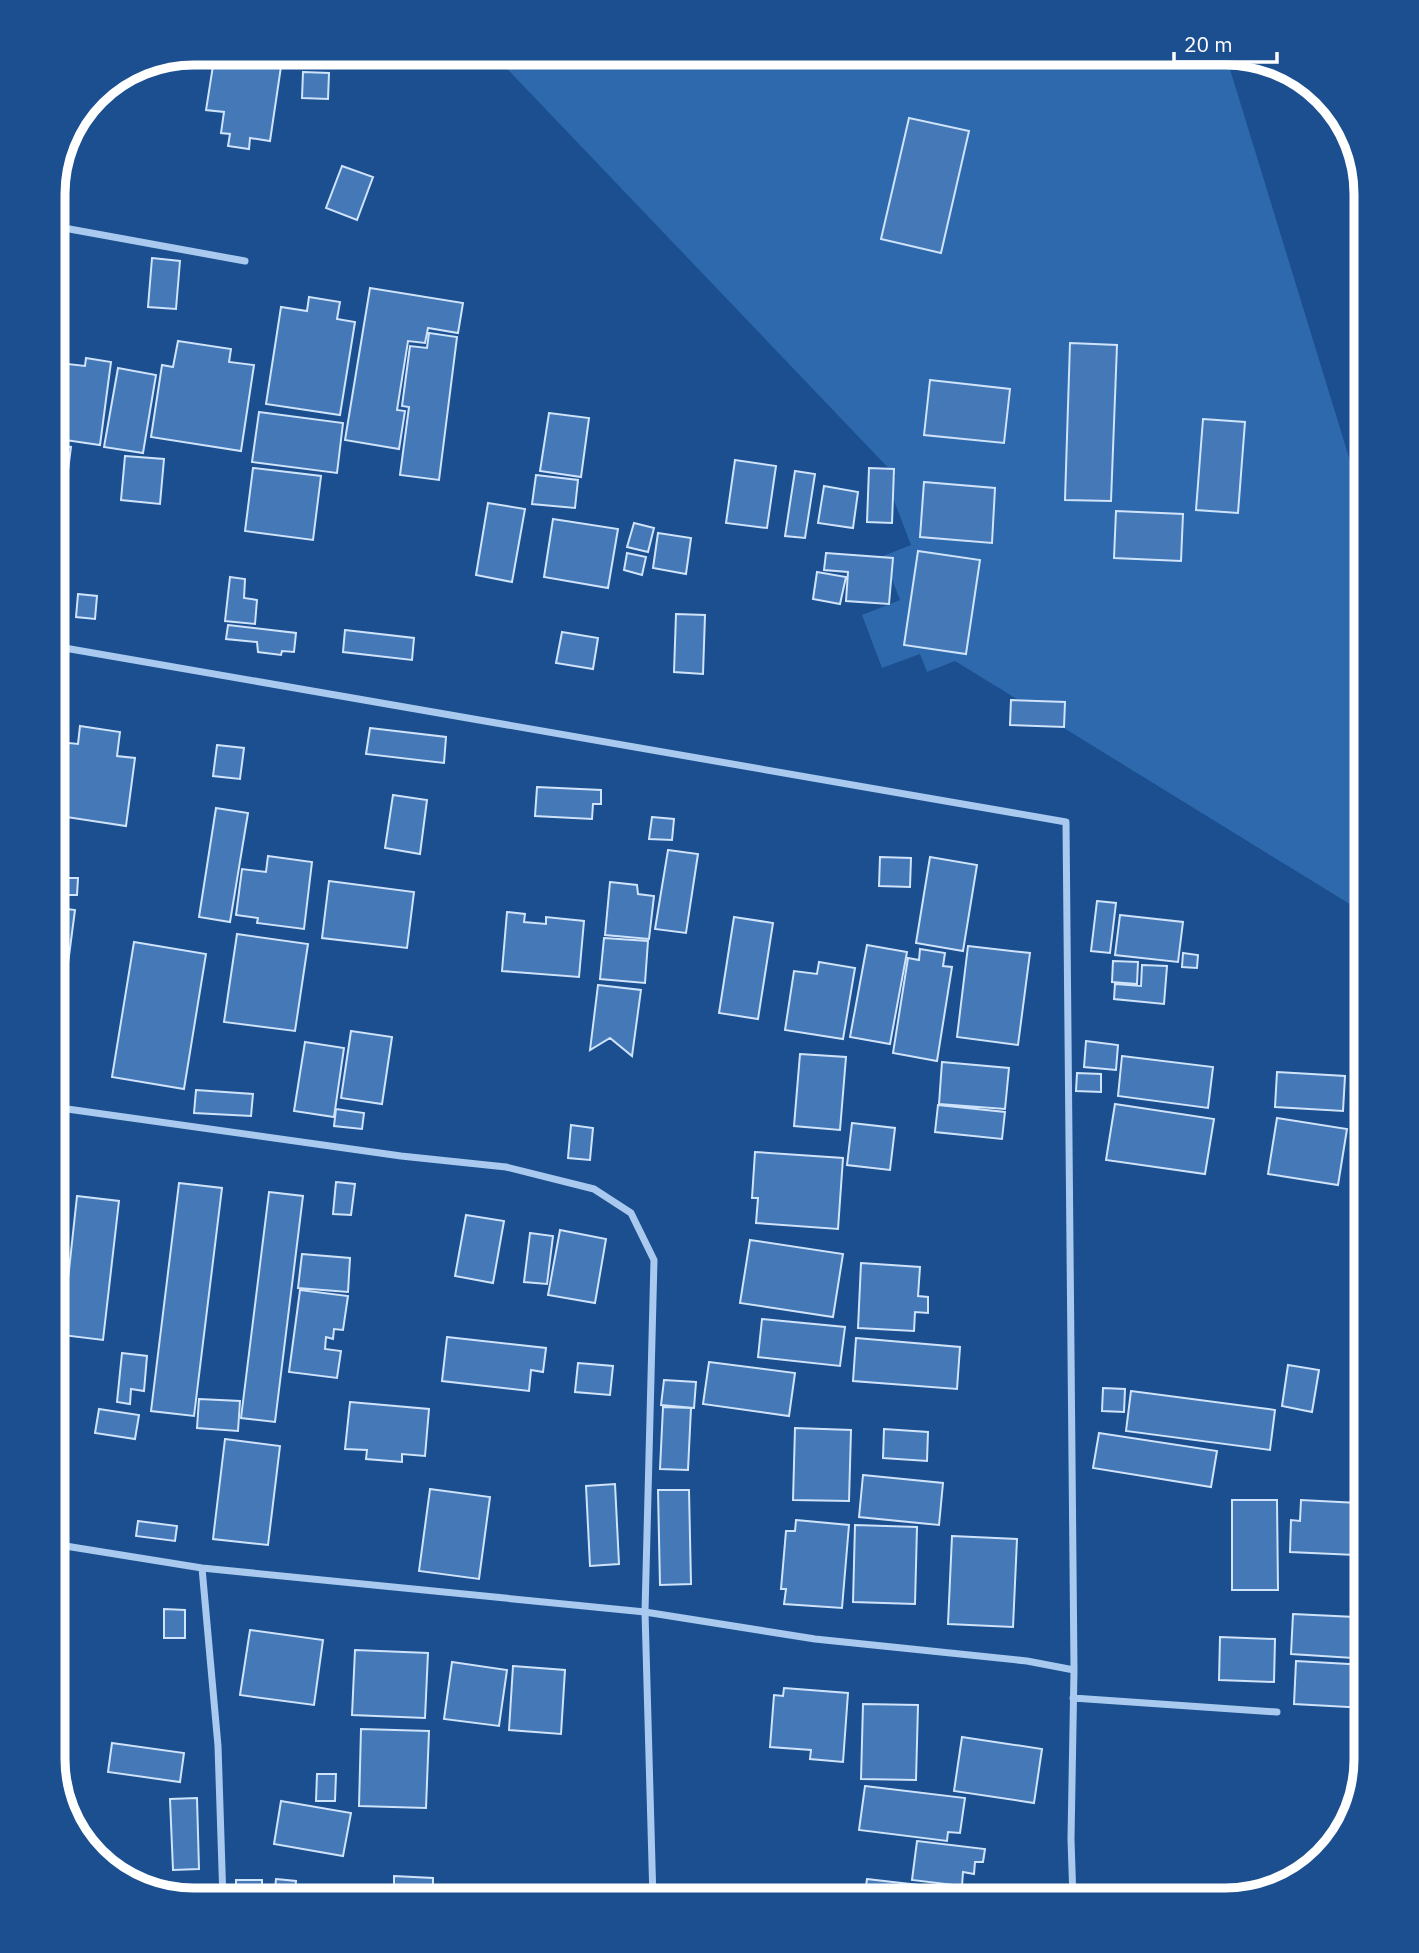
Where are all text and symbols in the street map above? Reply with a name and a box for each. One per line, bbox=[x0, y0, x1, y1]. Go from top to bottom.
scale bar bbox=[1174, 21, 1277, 65]
text: 20 m bbox=[1184, 30, 1233, 58]

